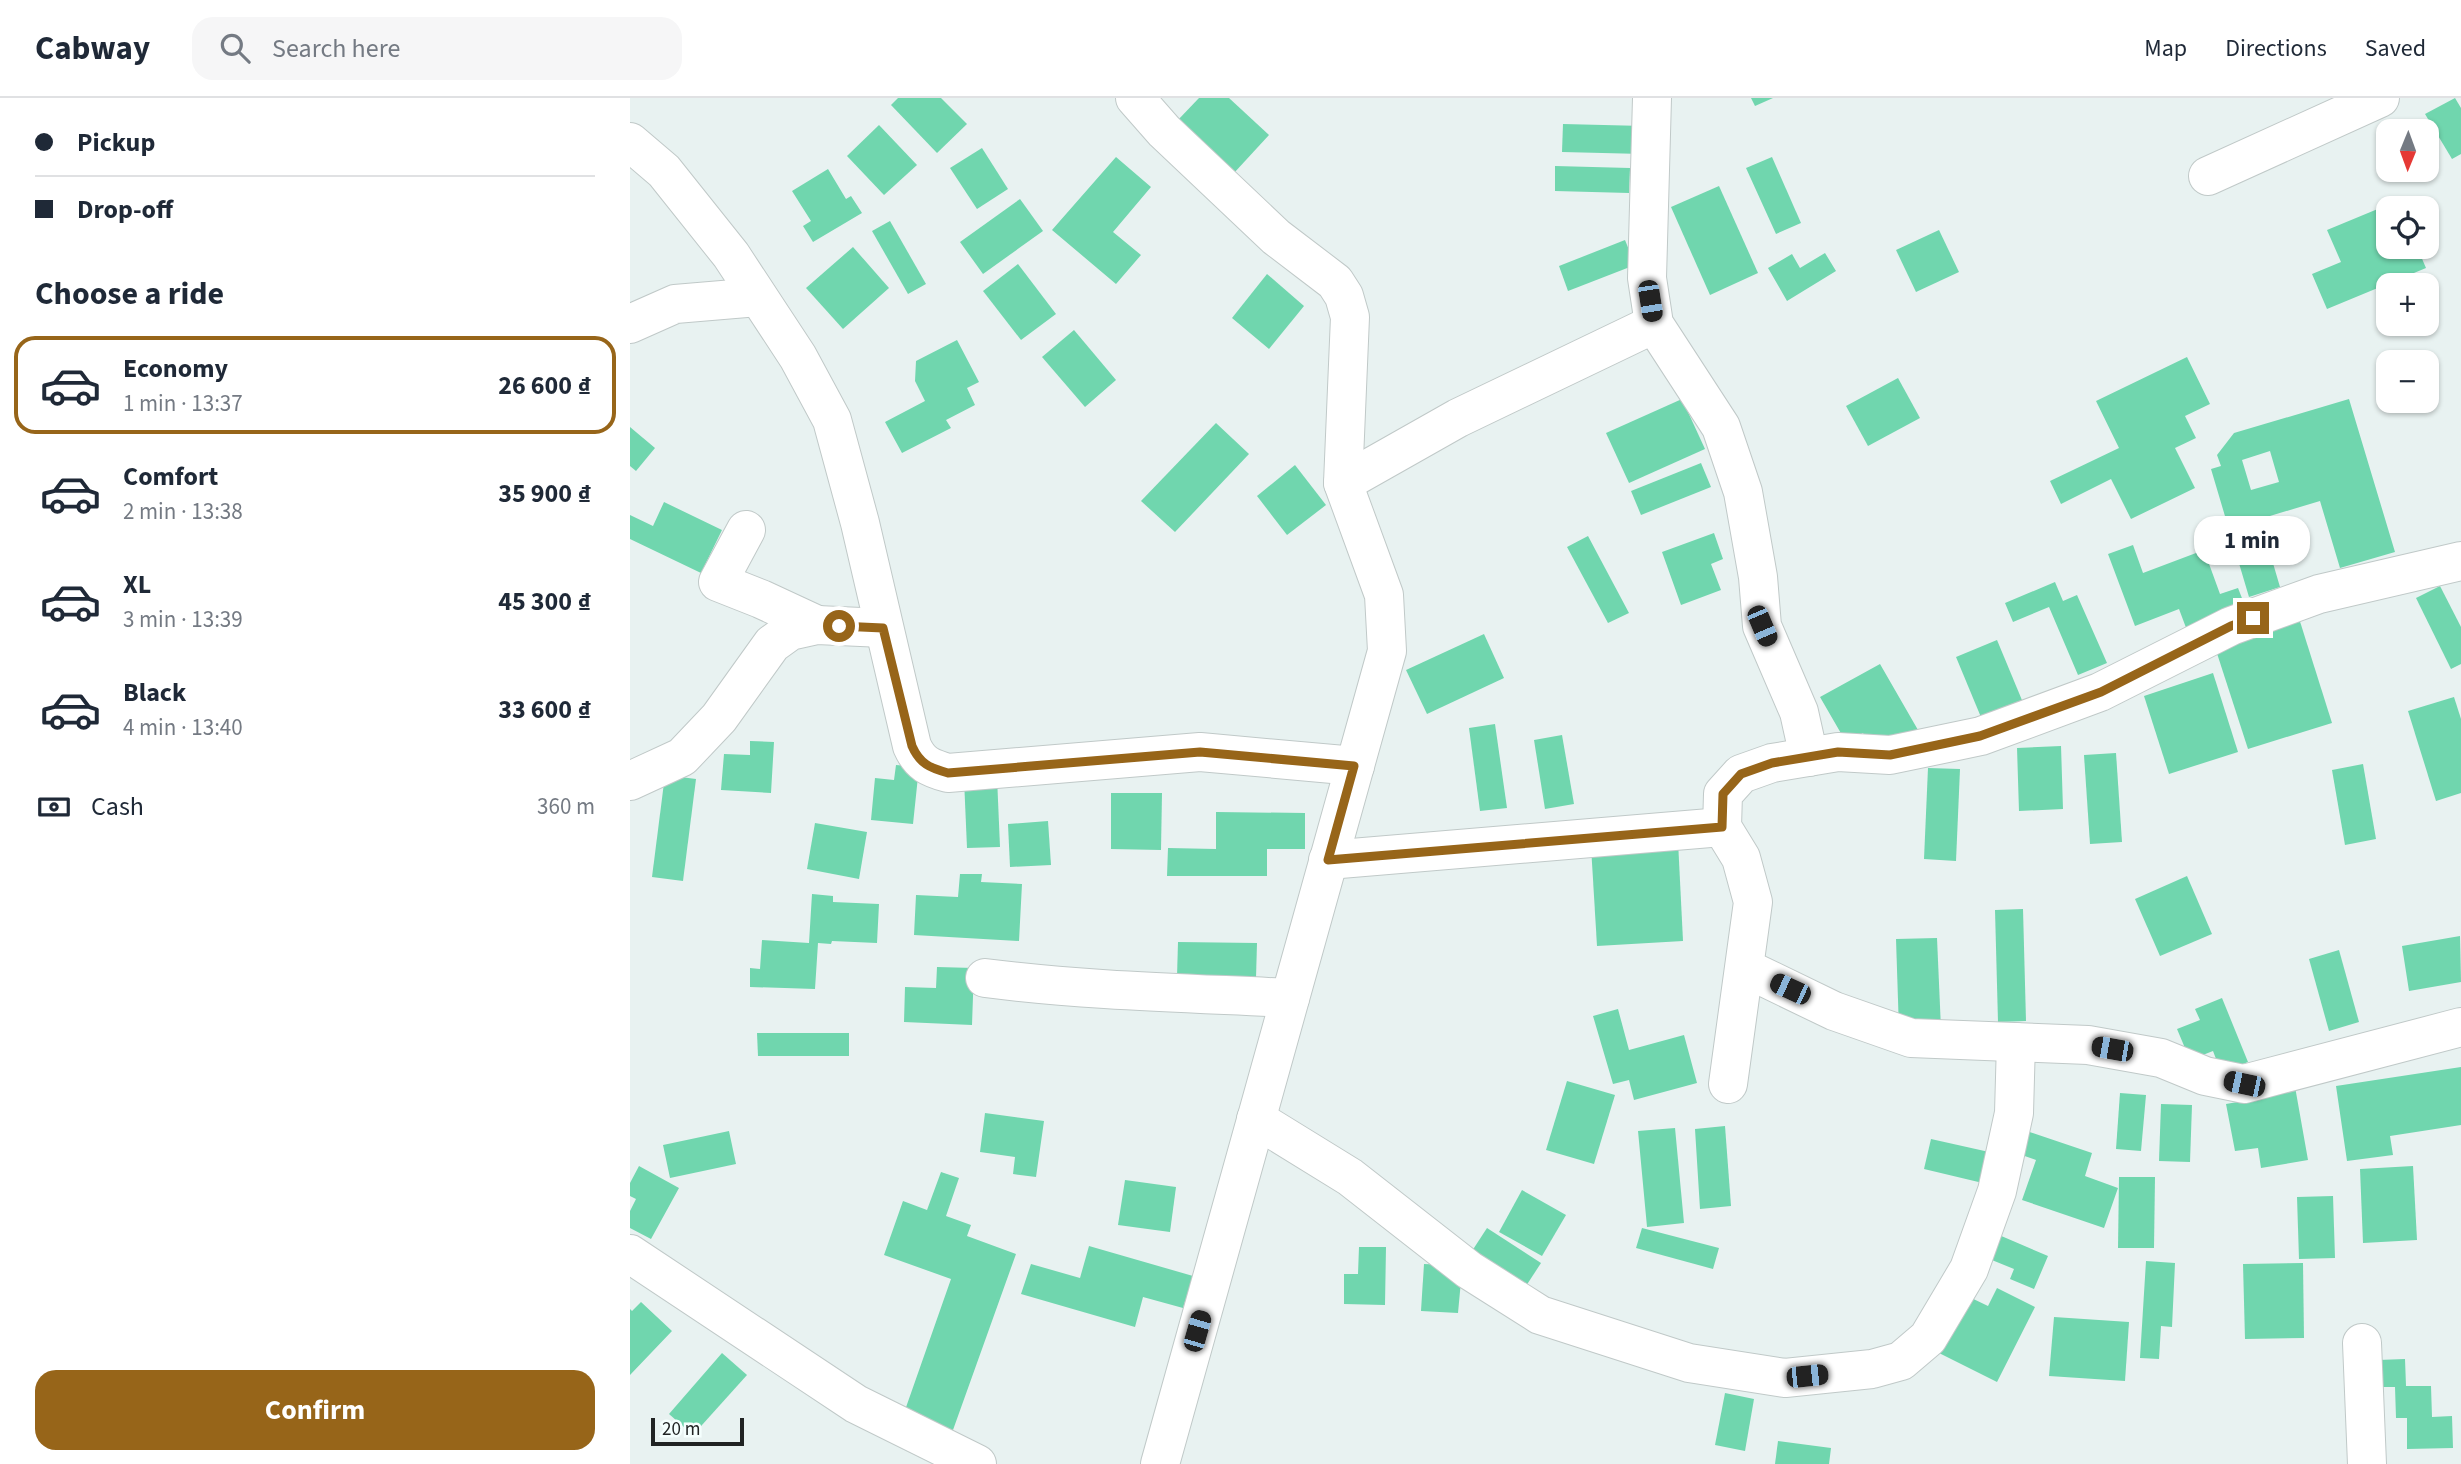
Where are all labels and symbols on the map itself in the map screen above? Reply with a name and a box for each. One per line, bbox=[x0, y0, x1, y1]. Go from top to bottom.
north arrow bbox=[2376, 119, 2440, 182]
car bbox=[1637, 279, 1664, 323]
callout: 1 min bbox=[2195, 517, 2311, 566]
route end bbox=[2237, 602, 2269, 634]
car bbox=[1745, 603, 1780, 649]
route start bbox=[823, 610, 855, 642]
car bbox=[1767, 971, 1814, 1007]
car bbox=[2090, 1035, 2135, 1063]
car bbox=[2222, 1069, 2267, 1099]
car bbox=[1182, 1308, 1213, 1354]
car bbox=[1786, 1363, 1829, 1389]
scale bar bbox=[651, 1415, 744, 1447]

